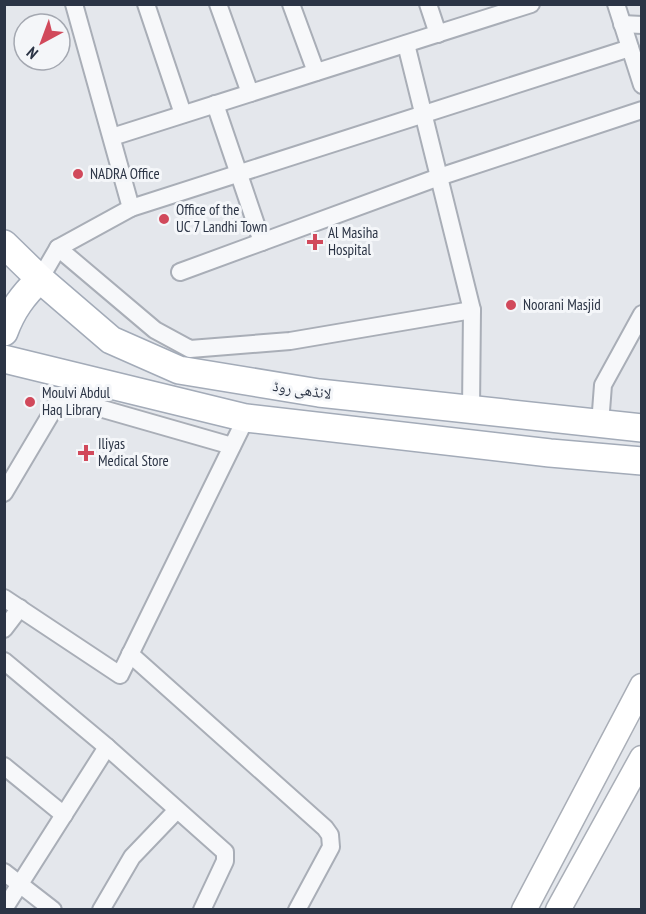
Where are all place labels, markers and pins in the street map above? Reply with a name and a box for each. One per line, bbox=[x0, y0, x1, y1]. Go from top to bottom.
place label: NADRA Office bbox=[90, 164, 160, 183]
marker: NADRA Office bbox=[71, 167, 85, 181]
place label: Office of the UC 7 Landhi Town bbox=[176, 200, 267, 236]
marker: Office of the UC 7 Landhi Town bbox=[157, 212, 171, 226]
place label: Al Masiha Hospital bbox=[328, 223, 378, 259]
marker: Al Masiha Hospital bbox=[306, 233, 324, 251]
place label: Noorani Masjid bbox=[523, 295, 601, 314]
marker: Noorani Masjid bbox=[504, 298, 518, 312]
place label: Moulvi Abdul Haq Library bbox=[42, 383, 111, 419]
marker: Moulvi Abdul Haq Library bbox=[23, 395, 37, 409]
place label: Iliyas Medical Store bbox=[98, 434, 169, 470]
marker: Iliyas Medical Store bbox=[79, 446, 93, 460]

